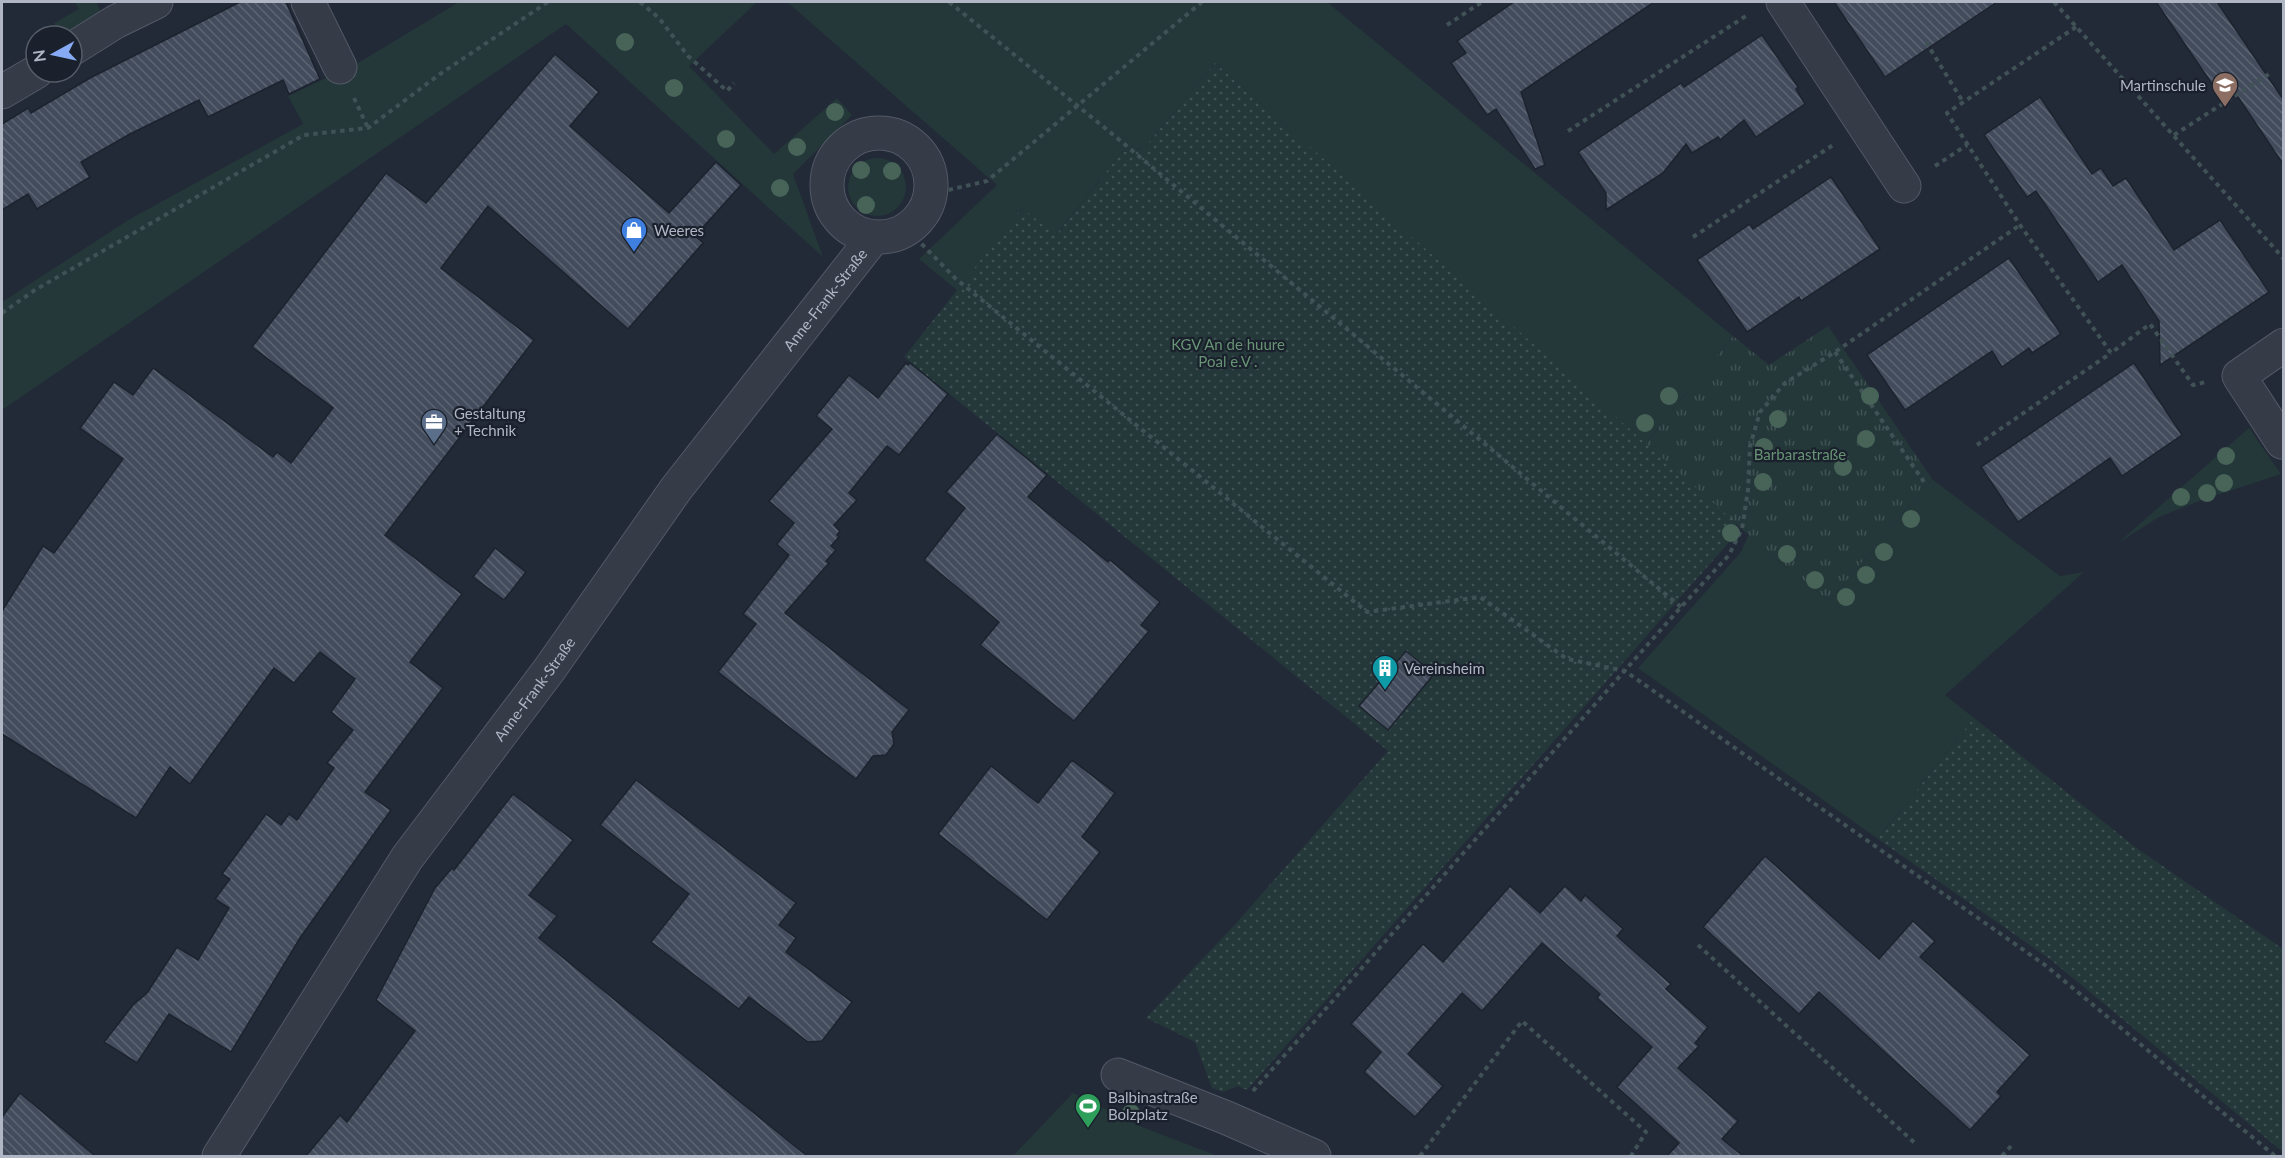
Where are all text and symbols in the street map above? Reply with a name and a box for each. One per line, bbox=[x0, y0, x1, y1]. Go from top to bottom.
north arrow bbox=[24, 24, 84, 84]
text: N bbox=[28, 49, 49, 64]
school or university icon: Martinschule bbox=[2210, 70, 2240, 108]
place label: Martinschule bbox=[2120, 76, 2206, 94]
shop icon: Weeres bbox=[619, 215, 649, 253]
place label: Weeres bbox=[654, 221, 704, 239]
street label: Anne-Frank-Straße bbox=[779, 245, 870, 354]
park label: KGV An de huure Poal e.V . bbox=[1171, 335, 1285, 370]
place label: Gestaltung + Technik bbox=[454, 404, 526, 439]
office icon: Gestaltung + Technik bbox=[419, 407, 449, 445]
park label: Barbarastraße bbox=[1754, 445, 1846, 463]
street label: Anne-Frank-Straße bbox=[490, 633, 579, 744]
building icon: Vereinsheim bbox=[1370, 653, 1400, 691]
place label: Vereinsheim bbox=[1404, 659, 1485, 677]
place label: Balbinastraße Bolzplatz bbox=[1108, 1088, 1198, 1123]
sports icon: Balbinastraße Bolzplatz bbox=[1073, 1091, 1103, 1129]

